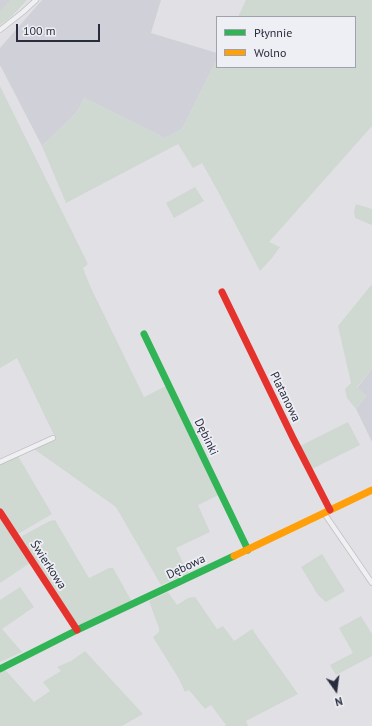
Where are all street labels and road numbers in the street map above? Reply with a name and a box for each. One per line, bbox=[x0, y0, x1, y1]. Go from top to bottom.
street label: Platanowa bbox=[267, 370, 303, 424]
street label: Dębinki bbox=[191, 416, 221, 458]
street label: Świerkowa bbox=[27, 538, 69, 592]
street label: Dębowa bbox=[164, 552, 208, 582]

